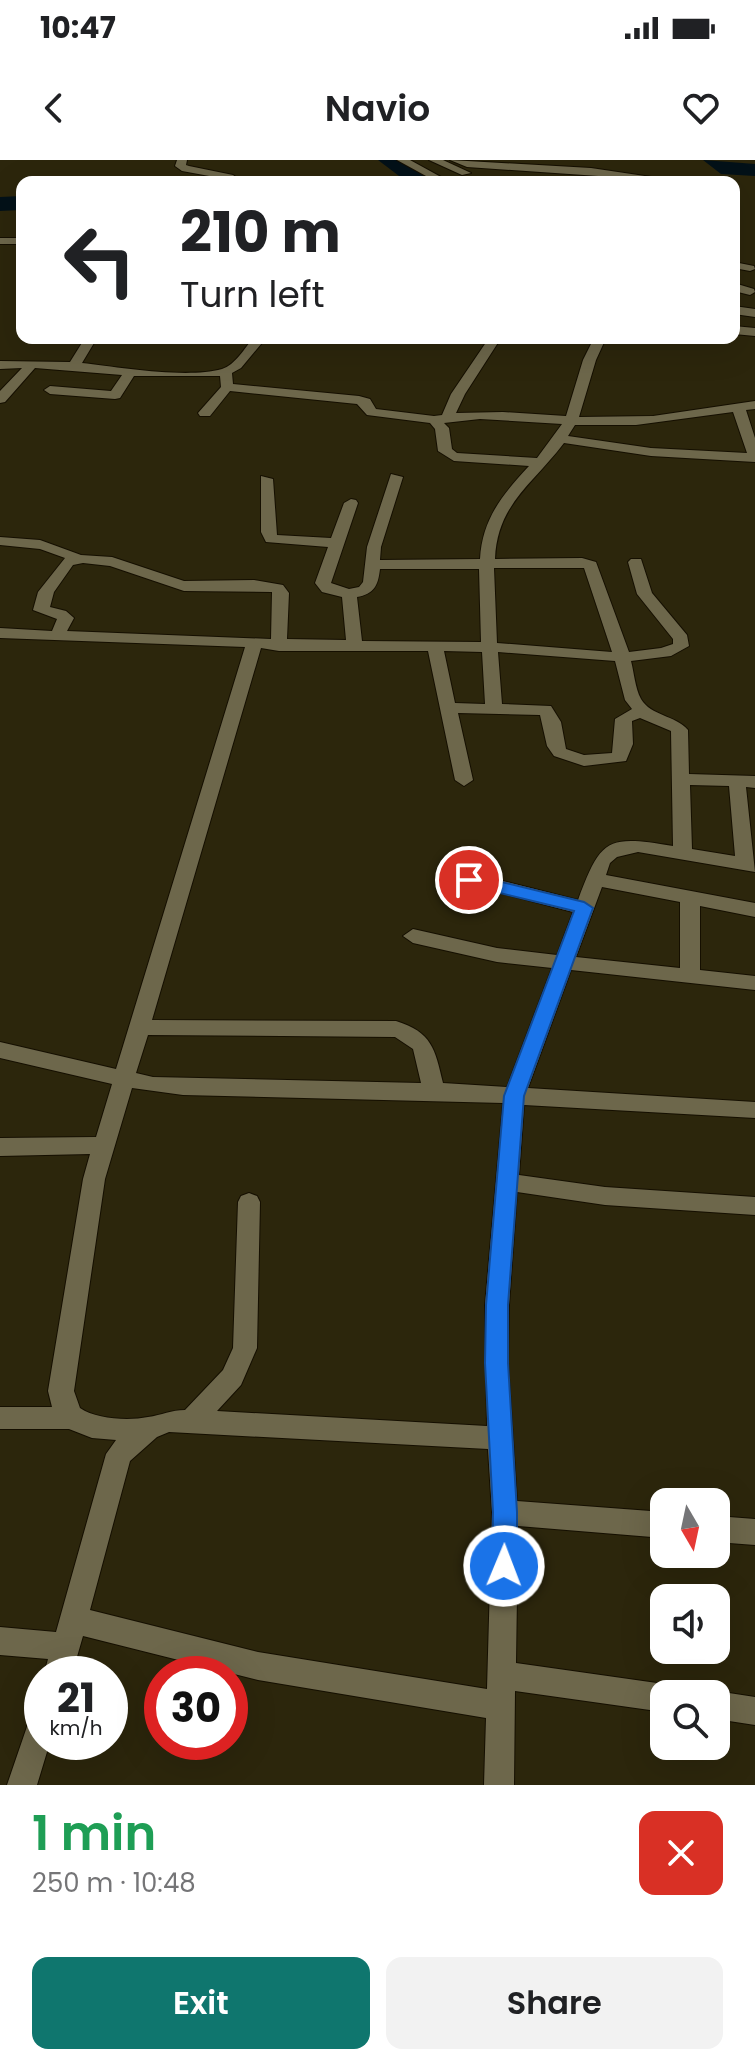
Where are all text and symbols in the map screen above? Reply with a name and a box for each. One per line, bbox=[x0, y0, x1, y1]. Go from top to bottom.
text: 10:47 bbox=[40, 6, 116, 49]
text: Navio bbox=[325, 83, 430, 134]
icon: back bbox=[32, 86, 76, 130]
icon: heart bbox=[679, 86, 723, 130]
text: 210 m bbox=[180, 193, 341, 272]
icon: left bbox=[48, 208, 152, 312]
text: Turn left bbox=[180, 269, 325, 320]
pin bbox=[435, 846, 503, 914]
icon: arrive bbox=[447, 858, 491, 902]
north arrow bbox=[650, 1488, 730, 1568]
map controls bbox=[650, 1488, 730, 1760]
position arrow bbox=[462, 1524, 546, 1608]
button: sound bbox=[650, 1584, 730, 1664]
speed limit sign: 30 bbox=[144, 1656, 248, 1760]
text: 21 bbox=[57, 1670, 95, 1726]
button: search bbox=[650, 1680, 730, 1760]
text: km/h bbox=[49, 1714, 103, 1742]
text: 1 min bbox=[32, 1800, 156, 1867]
button: close bbox=[639, 1811, 723, 1895]
text: 250 m · 10:48 bbox=[32, 1865, 196, 1901]
button: Exit bbox=[32, 1957, 370, 2049]
button: Share bbox=[386, 1957, 723, 2049]

